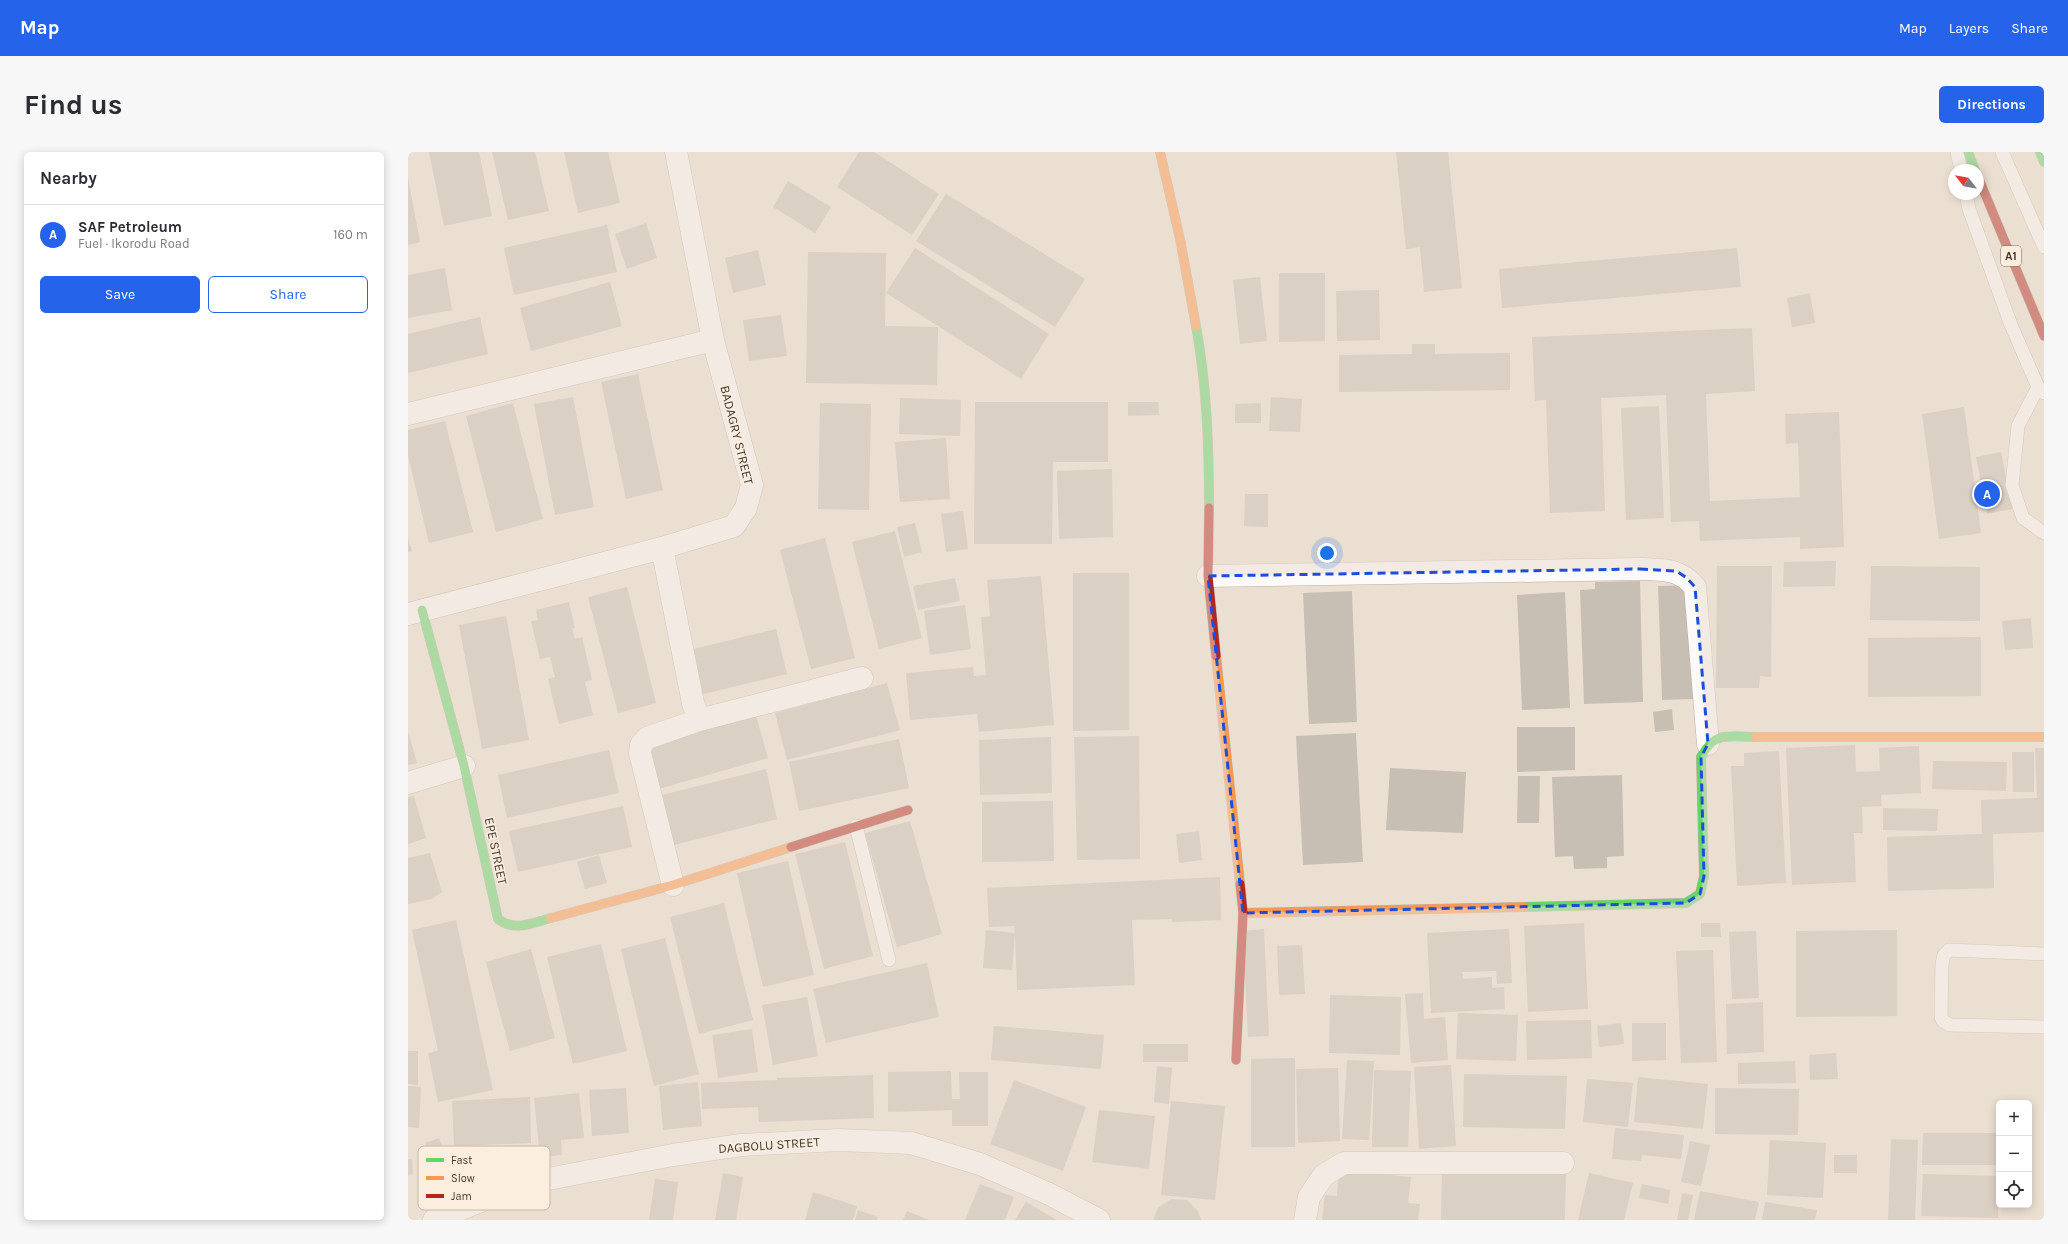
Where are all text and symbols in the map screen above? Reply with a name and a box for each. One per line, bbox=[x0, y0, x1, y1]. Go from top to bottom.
text: Map bbox=[20, 17, 59, 39]
text: Map bbox=[1899, 20, 1927, 37]
text: Layers bbox=[1949, 20, 1989, 37]
text: Share bbox=[2011, 20, 2048, 37]
button: Directions bbox=[1939, 86, 2044, 123]
text: Find us bbox=[24, 88, 123, 121]
north arrow bbox=[1948, 164, 1984, 200]
text: Nearby bbox=[40, 168, 97, 188]
text: SAF Petroleum bbox=[78, 218, 182, 236]
text: A bbox=[49, 227, 57, 242]
text: 160 m bbox=[333, 227, 368, 242]
text: Fuel · Ikorodu Road bbox=[78, 236, 190, 251]
road number: A1 bbox=[2001, 246, 2021, 266]
button: Save bbox=[40, 276, 200, 313]
button: Share bbox=[208, 276, 368, 313]
street label: BADAGRY STREET bbox=[717, 384, 757, 487]
pin: A bbox=[1974, 479, 2000, 509]
your location bbox=[1317, 543, 1337, 563]
street label: EPE STREET bbox=[482, 816, 511, 886]
map controls bbox=[1996, 1100, 2032, 1208]
button: + bbox=[1996, 1100, 2032, 1136]
street label: DAGBOLU STREET bbox=[718, 1134, 821, 1156]
button: − bbox=[1996, 1136, 2032, 1172]
legend bbox=[418, 1146, 550, 1210]
text: Fast bbox=[451, 1154, 472, 1167]
text: Slow bbox=[451, 1172, 475, 1185]
button: locate bbox=[1996, 1172, 2032, 1208]
text: Jam bbox=[451, 1190, 472, 1203]

